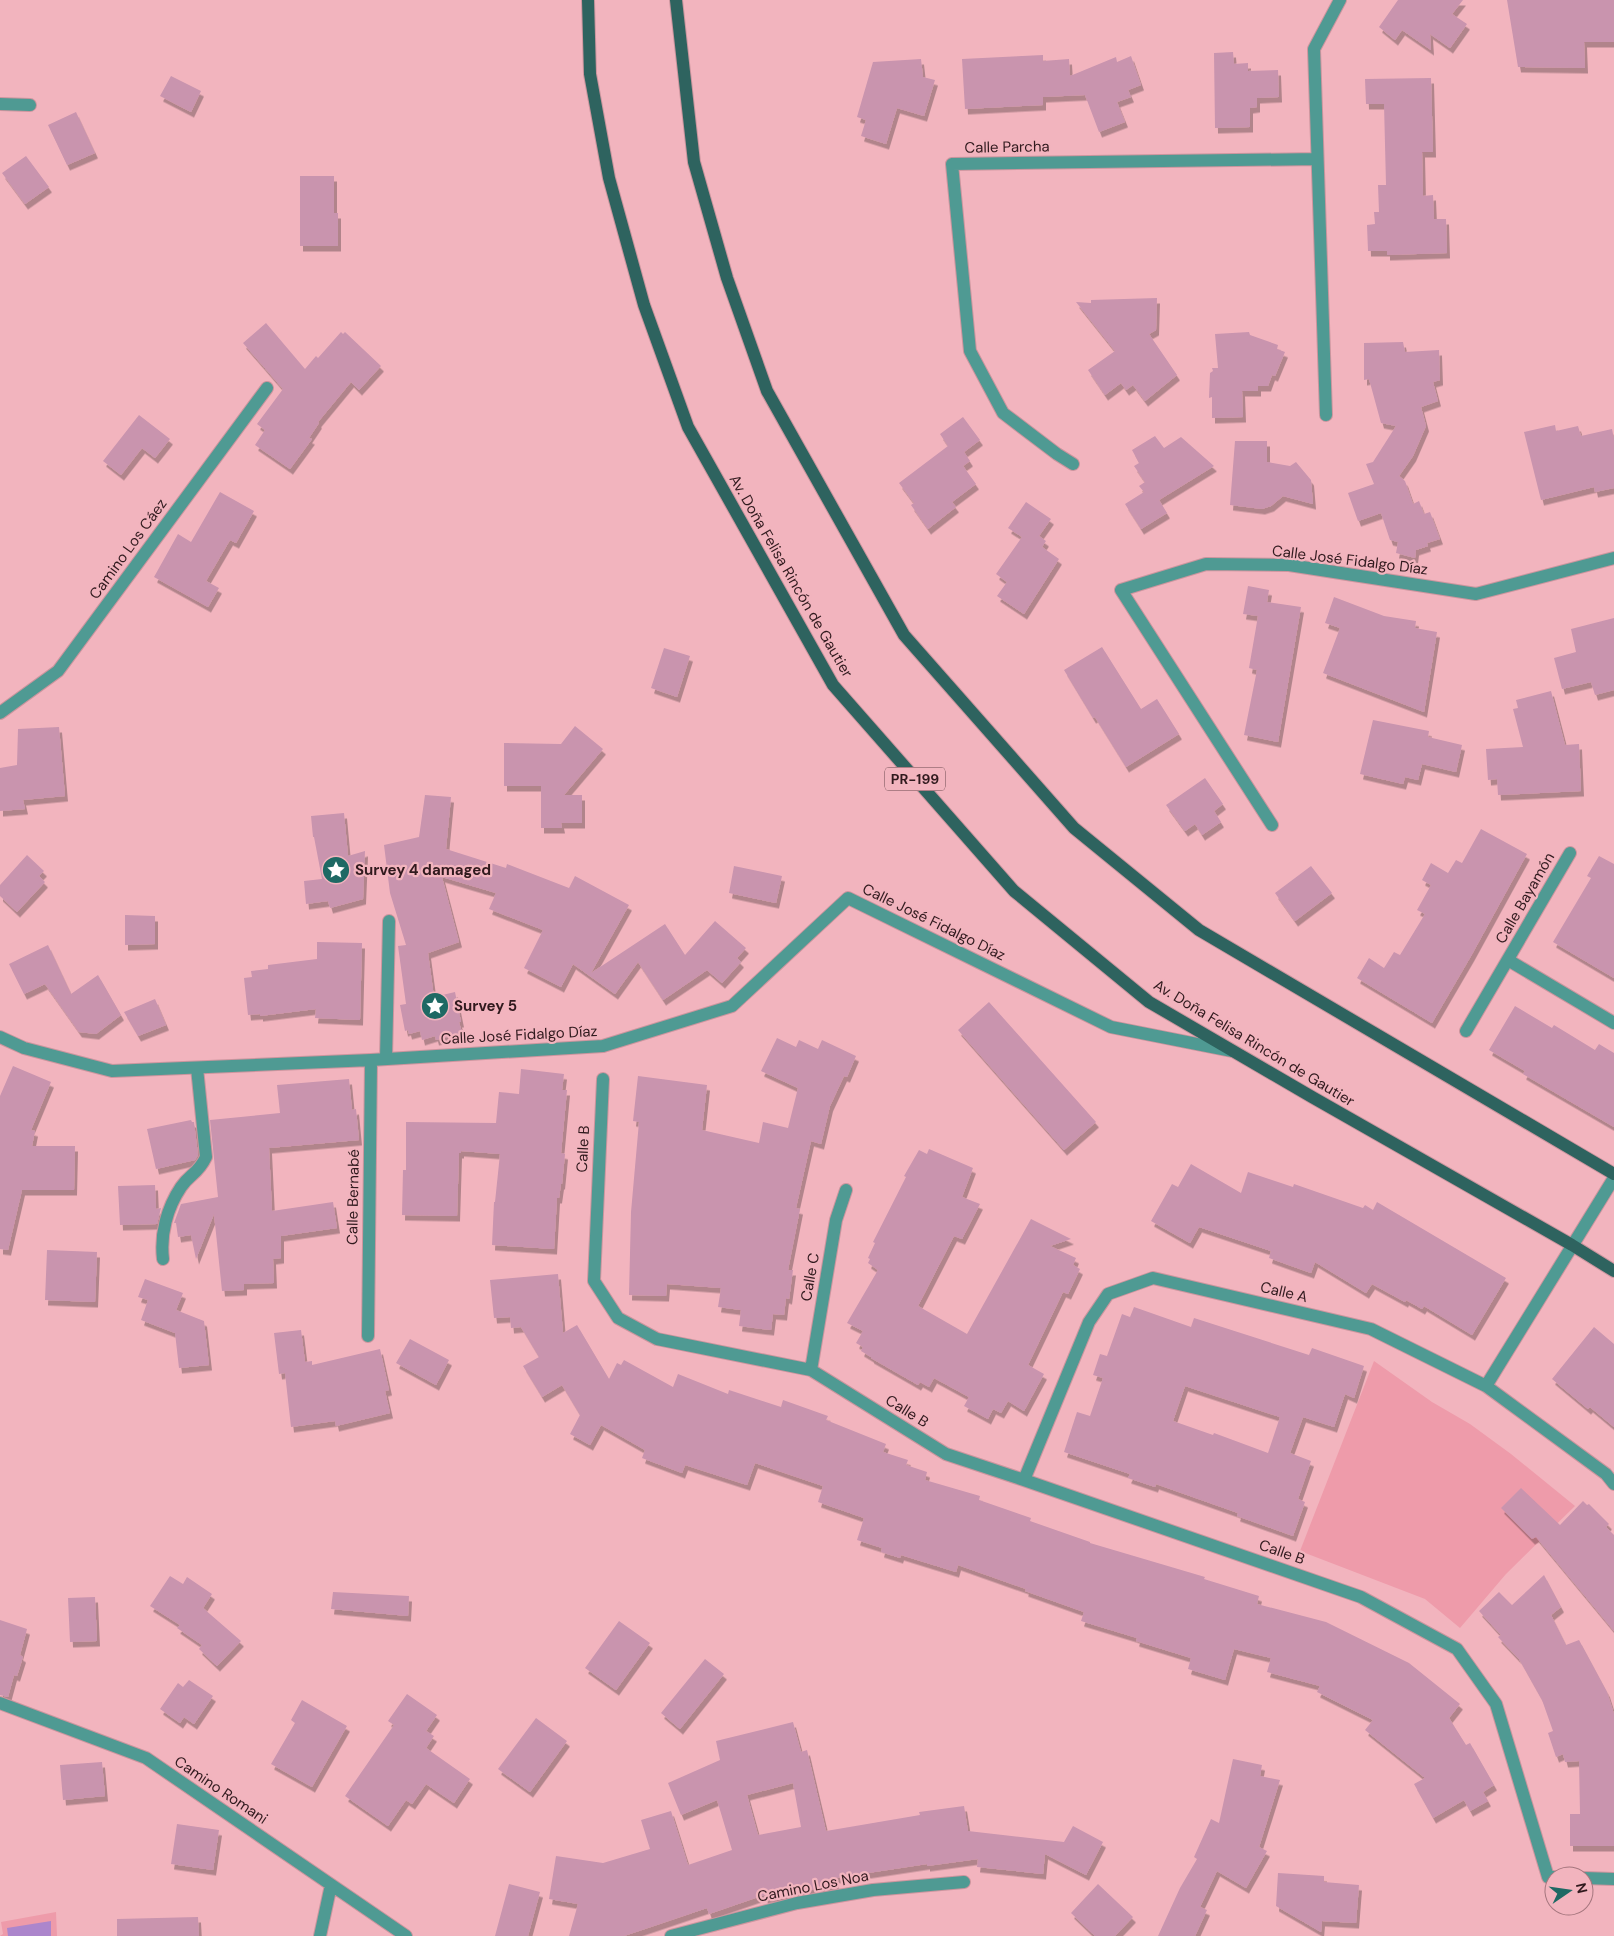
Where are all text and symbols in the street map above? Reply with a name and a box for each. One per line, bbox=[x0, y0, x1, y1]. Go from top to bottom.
street label: Calle Parcha bbox=[964, 136, 1050, 158]
street label: Av. Doña Felisa Rincón de Gautier bbox=[725, 471, 858, 681]
street label: Camino Los Cáez bbox=[85, 495, 171, 603]
street label: Calle José Fidalgo Díaz bbox=[1271, 541, 1429, 579]
road number: PR-199 bbox=[885, 768, 945, 791]
street label: Calle Bayamón bbox=[1491, 849, 1559, 947]
place icon: Survey 4 damaged bbox=[321, 855, 351, 885]
place label: Survey 4 damaged bbox=[355, 860, 491, 880]
street label: Calle José Fidalgo Díaz bbox=[859, 879, 1009, 965]
street label: Av. Doña Felisa Rincón de Gautier bbox=[1150, 975, 1359, 1111]
place icon: Survey 5 bbox=[420, 991, 450, 1021]
place label: Survey 5 bbox=[454, 996, 517, 1016]
street label: Calle José Fidalgo Díaz bbox=[440, 1021, 598, 1049]
street label: Calle B bbox=[572, 1125, 594, 1173]
street label: Calle Bernabé bbox=[342, 1149, 364, 1245]
street label: Calle C bbox=[796, 1251, 824, 1303]
street label: Calle A bbox=[1258, 1277, 1310, 1307]
street label: Calle B bbox=[882, 1390, 932, 1432]
street label: Calle B bbox=[1256, 1535, 1308, 1569]
street label: Camino Romani bbox=[170, 1751, 272, 1829]
street label: Camino Los Noa bbox=[756, 1865, 870, 1907]
north arrow bbox=[1544, 1866, 1594, 1916]
text: N bbox=[1572, 1881, 1592, 1895]

